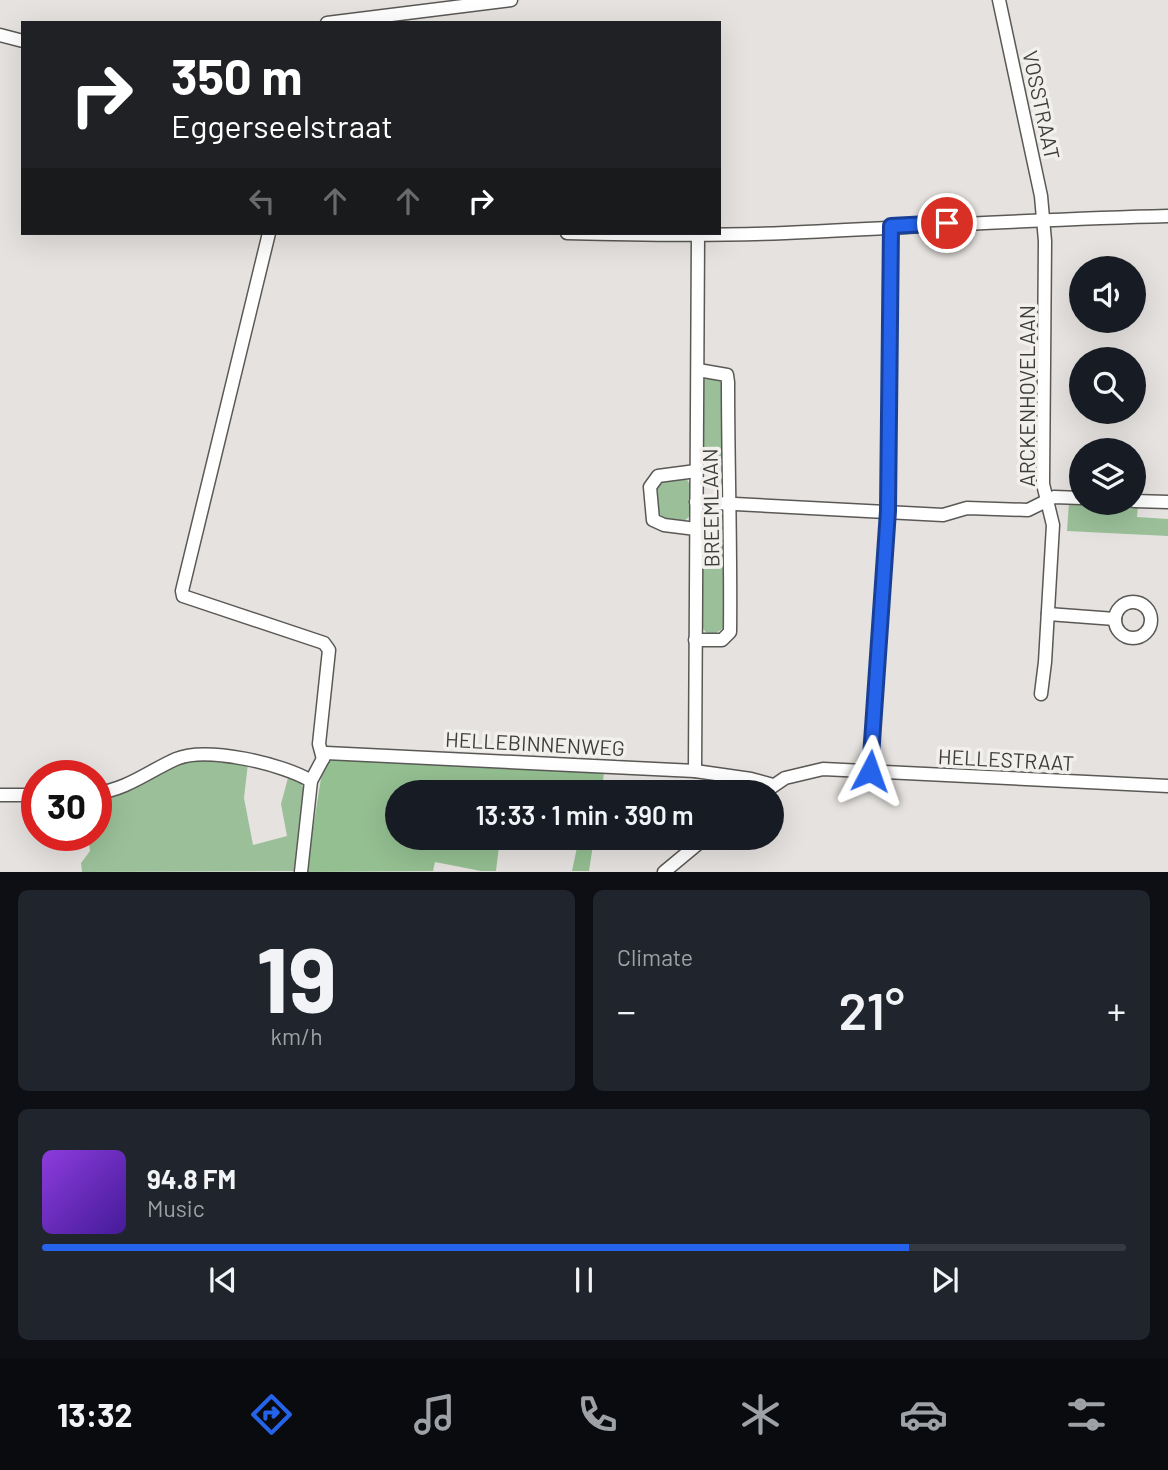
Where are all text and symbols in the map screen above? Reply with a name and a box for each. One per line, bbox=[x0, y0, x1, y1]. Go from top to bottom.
text: 350 m bbox=[171, 46, 303, 105]
street label: VOSSTRAAT bbox=[1018, 48, 1066, 162]
icon: right bbox=[56, 49, 147, 140]
text: Eggerseelstraat bbox=[171, 106, 393, 144]
icon: left bbox=[243, 182, 281, 220]
icon: ahead bbox=[316, 182, 354, 220]
icon: ahead bbox=[389, 182, 427, 220]
icon: right bbox=[462, 182, 500, 220]
pin bbox=[917, 193, 977, 253]
icon: arrive bbox=[928, 204, 966, 242]
map controls bbox=[1069, 256, 1146, 515]
button: sound bbox=[1069, 256, 1146, 333]
street label: ARCKENHOVELAAN bbox=[1014, 305, 1039, 487]
button: search bbox=[1069, 347, 1146, 424]
button: layers bbox=[1069, 438, 1146, 515]
street label: BREEMLAAN bbox=[696, 448, 724, 568]
street label: HELLEBINNENWEG bbox=[444, 726, 626, 760]
position arrow bbox=[833, 734, 907, 808]
street label: HELLESTRAAT bbox=[937, 743, 1075, 775]
speed limit sign: 30 bbox=[21, 760, 112, 851]
text: 13:33 · 1 min · 390 m bbox=[475, 799, 694, 830]
text: 19 bbox=[256, 922, 337, 1031]
text: Climate bbox=[617, 943, 693, 971]
text: 21° bbox=[838, 978, 905, 1040]
text: − bbox=[617, 987, 636, 1033]
text: + bbox=[1107, 987, 1126, 1033]
text: km/h bbox=[270, 1022, 323, 1050]
text: 94.8 FM bbox=[147, 1163, 236, 1194]
text: Music bbox=[147, 1194, 205, 1222]
icon: previous bbox=[204, 1261, 242, 1299]
icon: pause bbox=[565, 1261, 603, 1299]
icon: next bbox=[926, 1261, 964, 1299]
icon: directions bbox=[247, 1390, 296, 1439]
icon: music bbox=[410, 1390, 459, 1439]
icon: phone bbox=[573, 1390, 622, 1439]
icon: climate bbox=[736, 1390, 785, 1439]
icon: car bbox=[899, 1390, 948, 1439]
icon: filters bbox=[1062, 1390, 1111, 1439]
text: 13:32 bbox=[57, 1395, 133, 1433]

